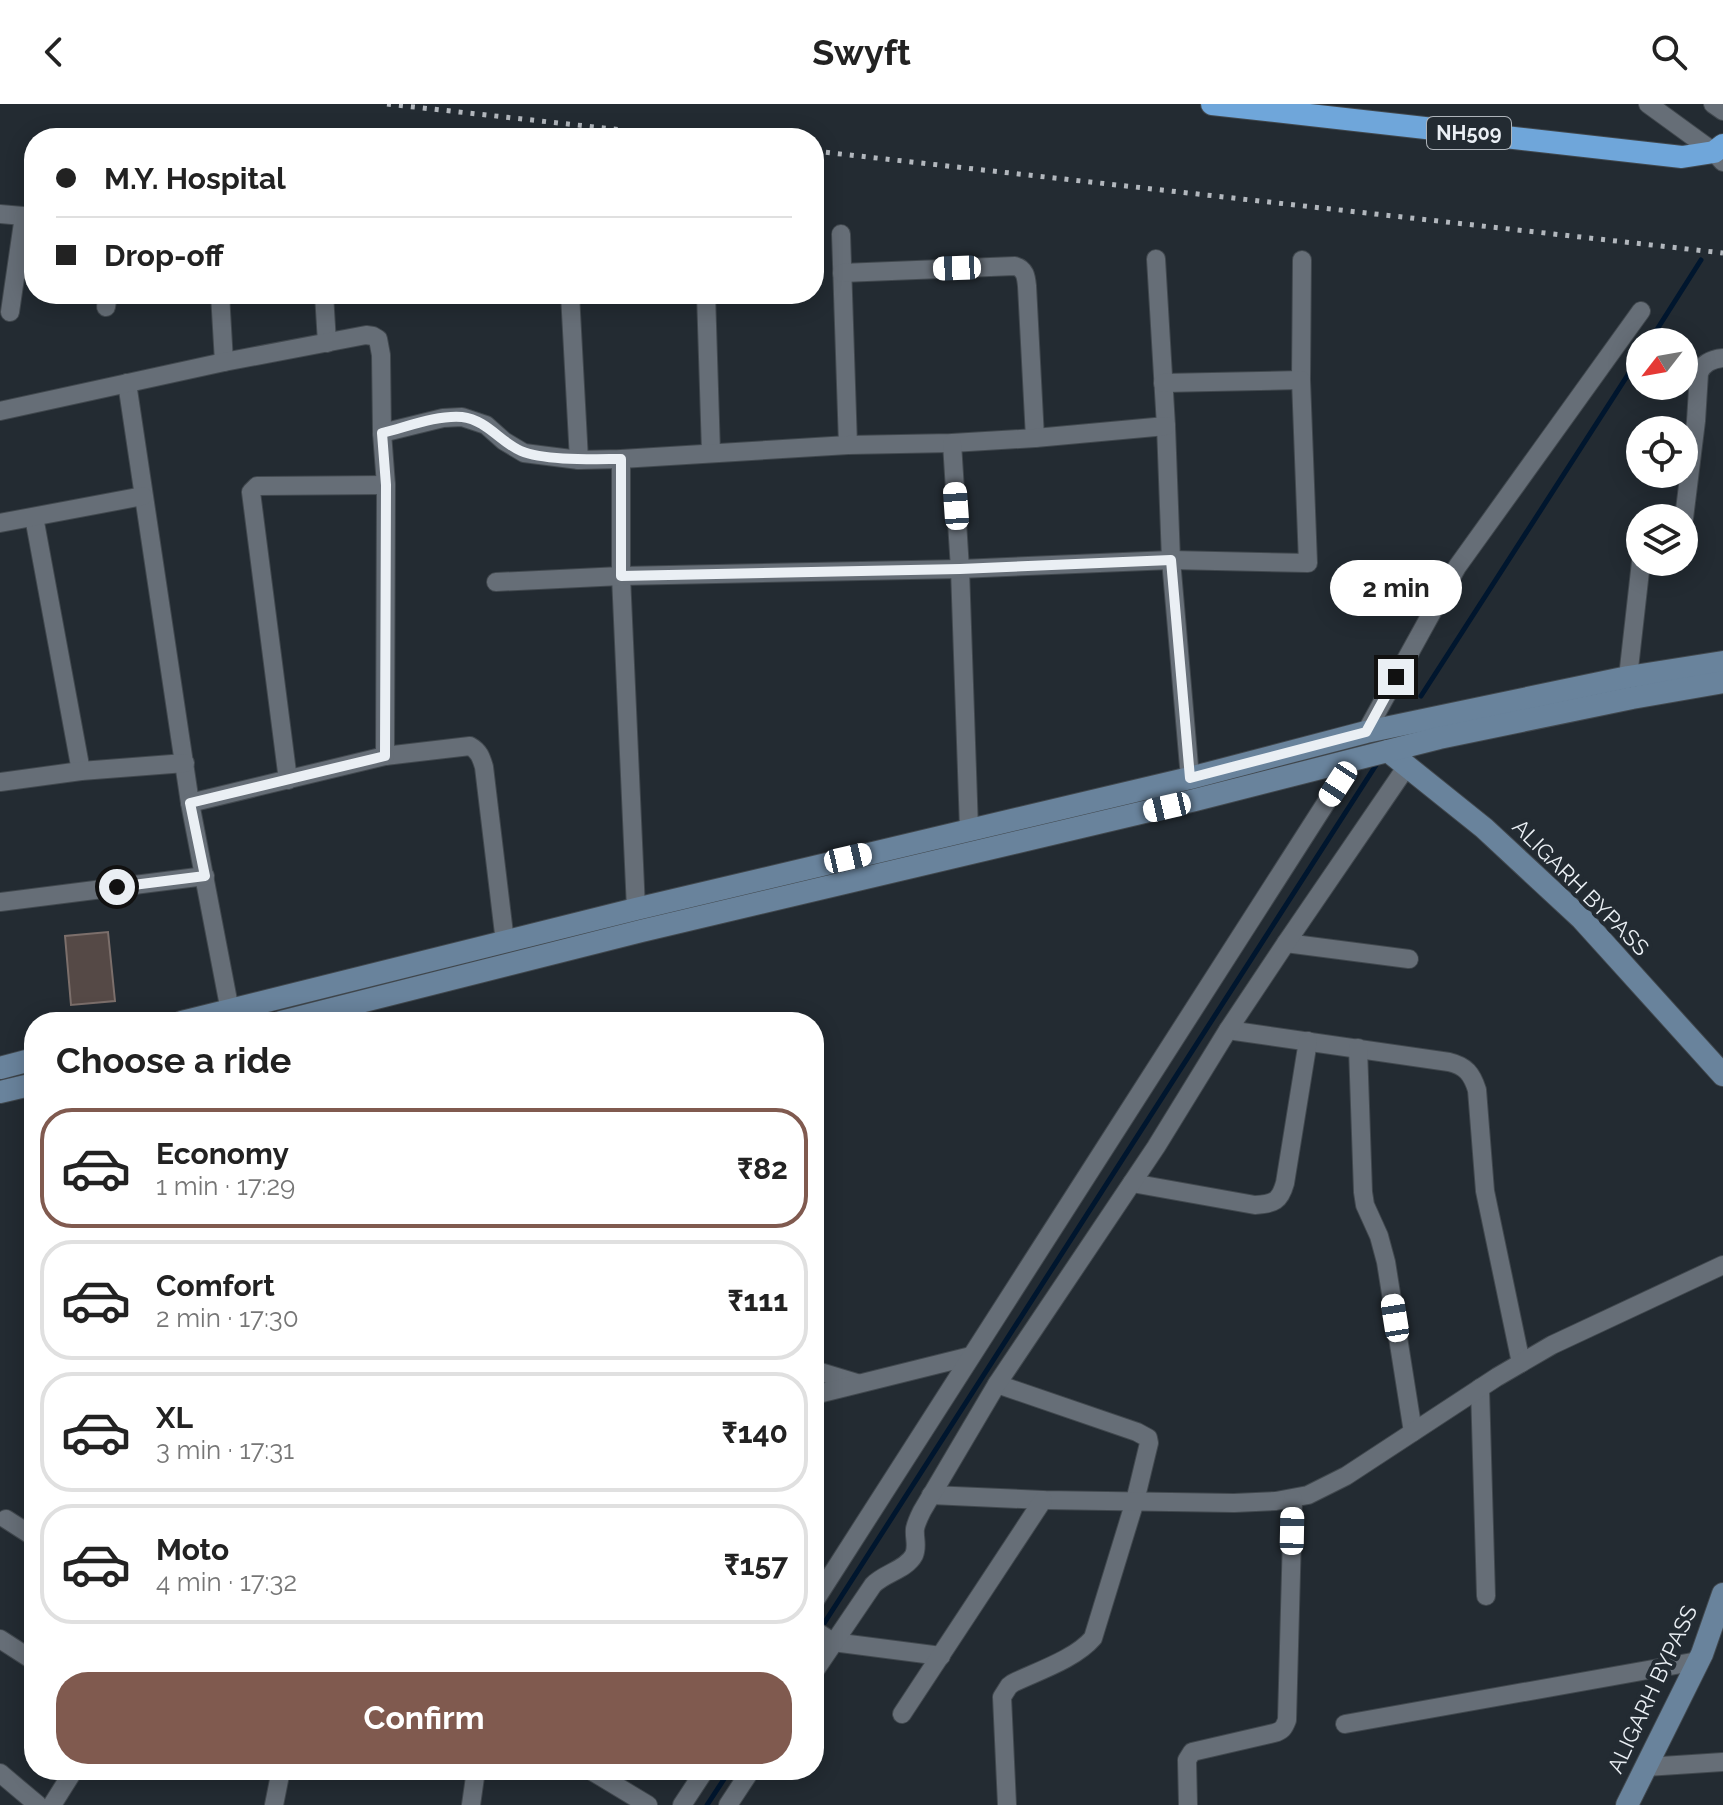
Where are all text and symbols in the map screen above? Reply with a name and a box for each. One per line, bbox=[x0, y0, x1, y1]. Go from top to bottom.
icon: back bbox=[32, 30, 76, 74]
icon: search bbox=[1647, 30, 1691, 74]
text: Swyft bbox=[812, 31, 911, 73]
road number: NH509 bbox=[1427, 117, 1511, 149]
text: M.Y. Hospital bbox=[104, 161, 286, 196]
text: Drop-off bbox=[104, 238, 224, 273]
car bbox=[933, 255, 981, 281]
north arrow bbox=[1626, 328, 1698, 400]
map controls bbox=[1626, 328, 1698, 576]
button: locate bbox=[1626, 416, 1698, 488]
car bbox=[942, 481, 970, 531]
button: layers bbox=[1626, 504, 1698, 576]
callout: 2 min bbox=[1330, 561, 1462, 617]
text: 2 min bbox=[1362, 573, 1430, 603]
route end bbox=[1378, 659, 1414, 695]
car bbox=[1315, 757, 1361, 811]
car bbox=[1141, 790, 1193, 824]
street label: ALIGARH BYPASS bbox=[1507, 813, 1655, 961]
car bbox=[822, 841, 874, 875]
route start bbox=[99, 869, 135, 905]
text: Choose a ride bbox=[56, 1039, 291, 1081]
icon: car bbox=[60, 1132, 132, 1204]
text: Economy bbox=[156, 1136, 289, 1171]
text: ₹82 bbox=[737, 1151, 788, 1186]
text: 1 min · 17:29 bbox=[156, 1171, 295, 1201]
icon: car bbox=[60, 1264, 132, 1336]
text: Comfort bbox=[156, 1268, 275, 1303]
text: ₹111 bbox=[727, 1283, 788, 1318]
car bbox=[1379, 1292, 1411, 1344]
text: 2 min · 17:30 bbox=[156, 1303, 299, 1333]
icon: car bbox=[60, 1396, 132, 1468]
text: XL bbox=[156, 1400, 193, 1435]
text: ₹140 bbox=[722, 1415, 788, 1450]
text: 3 min · 17:31 bbox=[156, 1435, 294, 1465]
car bbox=[1280, 1507, 1304, 1555]
icon: car bbox=[60, 1528, 132, 1600]
text: Moto bbox=[156, 1532, 229, 1567]
text: ₹157 bbox=[724, 1547, 788, 1582]
text: 4 min · 17:32 bbox=[156, 1567, 297, 1597]
street label: ALIGARH BYPASS bbox=[1602, 1601, 1702, 1777]
button: Confirm bbox=[56, 1672, 792, 1764]

